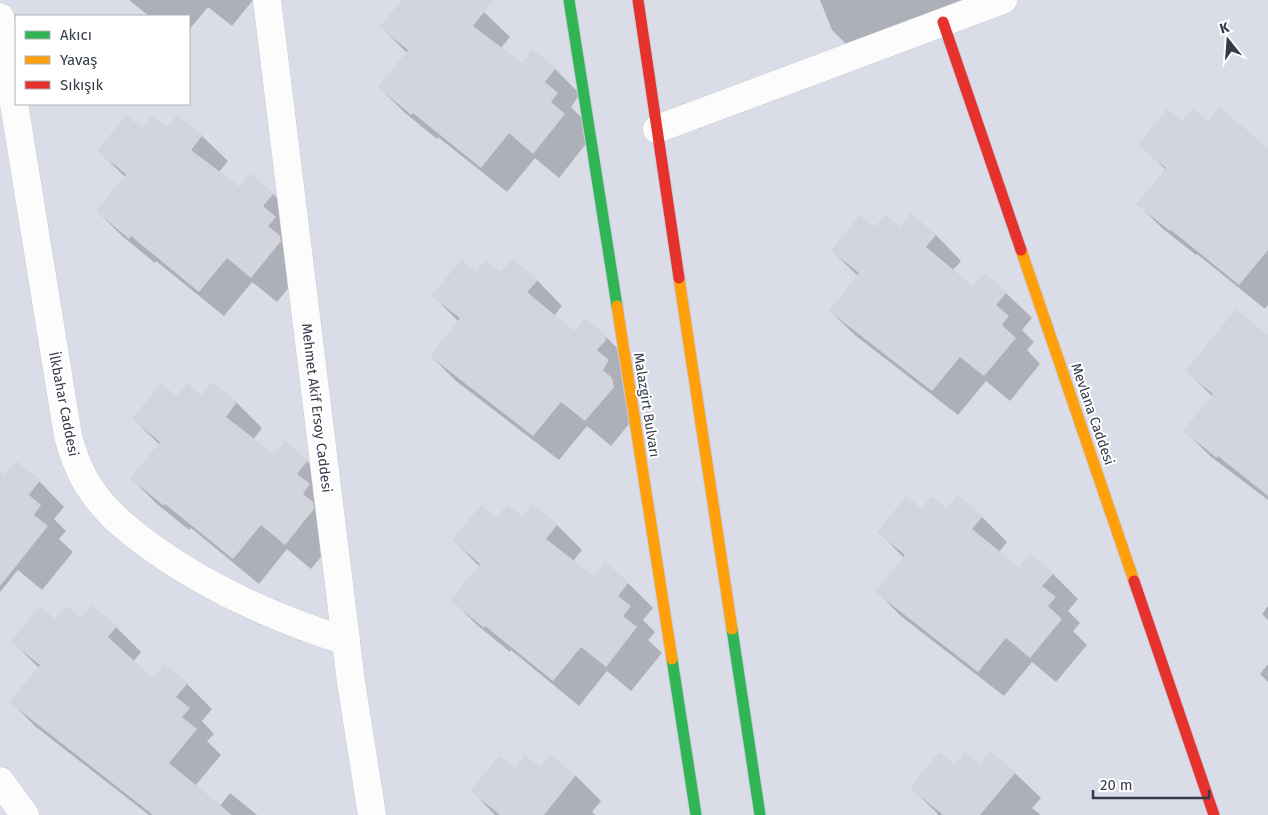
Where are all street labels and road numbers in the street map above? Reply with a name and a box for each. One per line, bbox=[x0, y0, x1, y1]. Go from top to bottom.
street label: Mehmet Akif Ersoy Caddesi bbox=[298, 322, 335, 494]
street label: İlkbahar Caddesi bbox=[45, 350, 83, 458]
street label: Malazgirt Bulvarı bbox=[630, 352, 663, 459]
street label: Mevlana Caddesi bbox=[1067, 361, 1118, 467]

